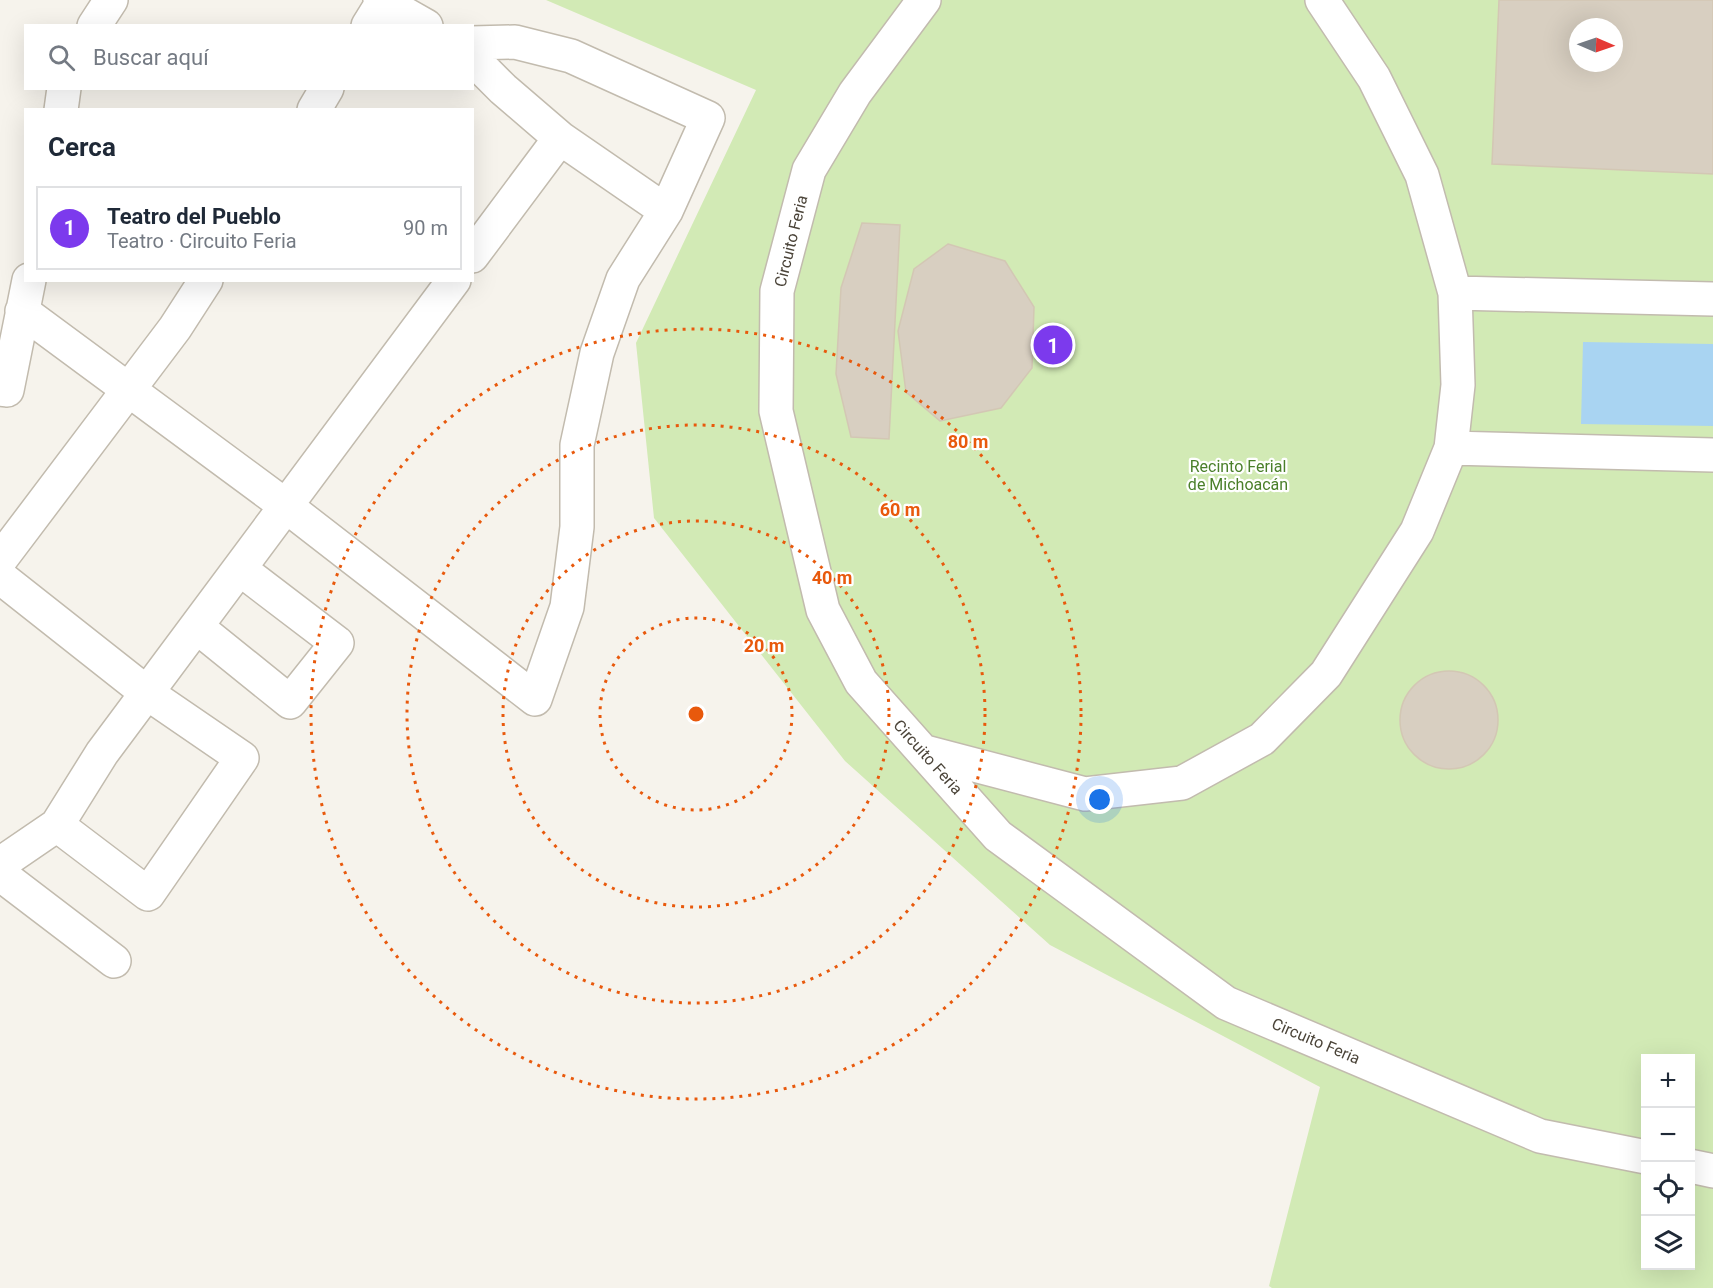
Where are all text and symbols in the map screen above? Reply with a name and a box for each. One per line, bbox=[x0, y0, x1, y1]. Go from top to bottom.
north arrow bbox=[1569, 18, 1623, 72]
search box bbox=[24, 24, 474, 90]
icon: search bbox=[45, 41, 78, 74]
text: Buscar aquí bbox=[93, 45, 209, 70]
text: Cerca bbox=[48, 132, 116, 162]
street label: Circuito Feria bbox=[770, 193, 812, 289]
text: Teatro del Pueblo bbox=[107, 204, 281, 229]
text: 1 bbox=[64, 216, 75, 240]
text: 90 m bbox=[403, 216, 448, 240]
text: Teatro · Circuito Feria bbox=[107, 229, 297, 253]
pin: 1 bbox=[1034, 322, 1072, 368]
text: 80 m bbox=[948, 431, 988, 452]
park label: Recinto Ferial de Michoacán bbox=[1188, 457, 1288, 494]
text: 60 m bbox=[880, 499, 920, 520]
text: 40 m bbox=[812, 567, 852, 588]
text: 20 m bbox=[744, 635, 784, 656]
centre of rings bbox=[686, 704, 706, 724]
street label: Circuito Feria bbox=[889, 716, 967, 798]
your location bbox=[1085, 785, 1114, 814]
street label: Circuito Feria bbox=[1269, 1014, 1363, 1068]
map controls bbox=[1641, 1054, 1695, 1270]
button: + bbox=[1641, 1054, 1695, 1108]
button: − bbox=[1641, 1108, 1695, 1162]
button: locate bbox=[1641, 1162, 1695, 1216]
button: layers bbox=[1641, 1216, 1695, 1270]

